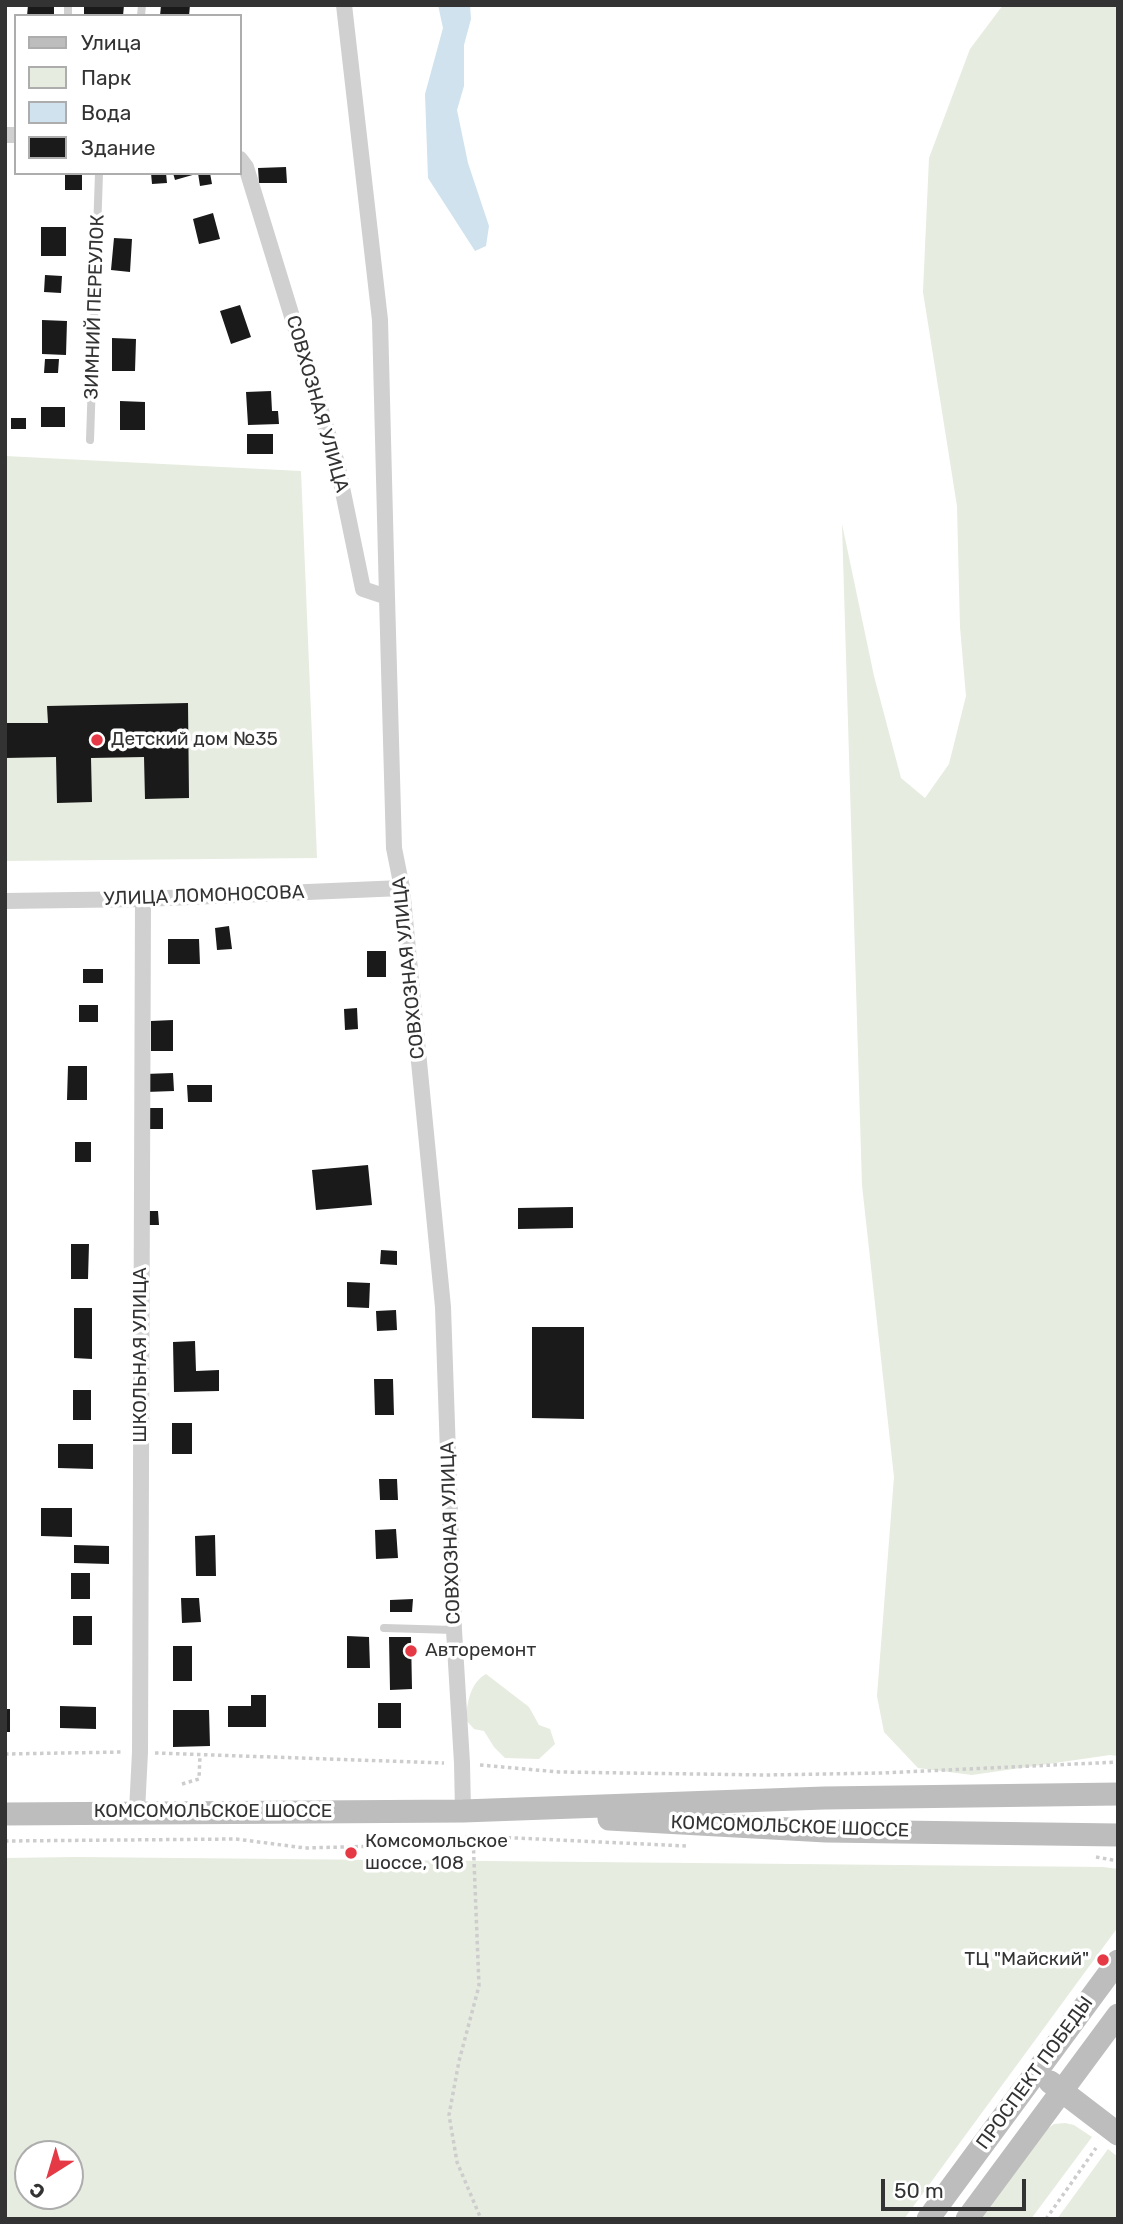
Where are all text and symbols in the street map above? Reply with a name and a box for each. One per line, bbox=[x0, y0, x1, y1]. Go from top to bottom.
legend bbox=[14, 14, 242, 175]
text: Улица bbox=[81, 30, 141, 55]
text: Парк bbox=[81, 65, 131, 90]
text: Вода bbox=[81, 100, 131, 125]
text: Здание bbox=[81, 135, 156, 160]
street label: ЗИМНИЙ ПЕРЕУЛОК bbox=[80, 214, 110, 400]
street label: СОВХОЗНАЯ УЛИЦА bbox=[281, 313, 353, 495]
place label: Детский дом №35 bbox=[111, 729, 278, 751]
marker: Детский дом №35 bbox=[89, 732, 105, 748]
street label: СОВХОЗНАЯ УЛИЦА bbox=[388, 876, 430, 1060]
street label: УЛИЦА ЛОМОНОСОВА bbox=[103, 881, 305, 911]
street label: ШКОЛЬНАЯ УЛИЦА bbox=[130, 1267, 152, 1443]
street label: СОВХОЗНАЯ УЛИЦА bbox=[436, 1441, 466, 1625]
place label: Авторемонт bbox=[425, 1640, 536, 1662]
marker: Авторемонт bbox=[403, 1643, 419, 1659]
street label: КОМСОМОЛЬСКОЕ ШОССЕ bbox=[94, 1801, 332, 1823]
street label: КОМСОМОЛЬСКОЕ ШОССЕ bbox=[670, 1811, 910, 1843]
place label: Комсомольское шоссе, 108 bbox=[365, 1831, 508, 1875]
marker: Комсомольское шоссе, 108 bbox=[343, 1845, 359, 1861]
place label: ТЦ "Майский" bbox=[964, 1949, 1089, 1971]
marker: ТЦ "Майский" bbox=[1095, 1952, 1111, 1968]
street label: ПРОСПЕКТ ПОБЕДЫ bbox=[972, 1992, 1098, 2154]
north arrow bbox=[14, 2140, 84, 2210]
scale bar bbox=[885, 2164, 1030, 2208]
text: С bbox=[25, 2177, 50, 2204]
text: 50 m bbox=[894, 2178, 944, 2203]

